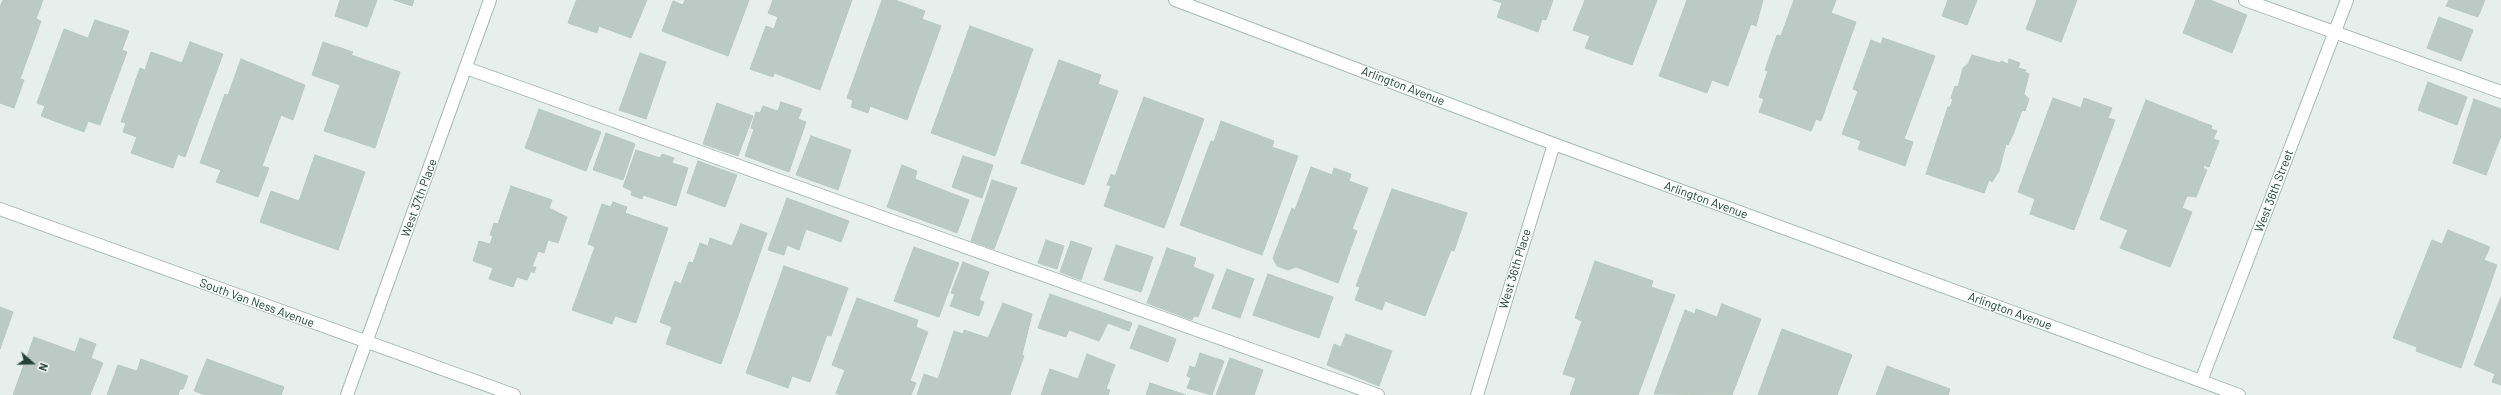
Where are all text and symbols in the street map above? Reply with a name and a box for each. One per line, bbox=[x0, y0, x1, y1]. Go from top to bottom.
street label: Arlington Avenue bbox=[1359, 63, 1447, 109]
street label: West 36th Street bbox=[2252, 148, 2296, 234]
street label: West 37th Place bbox=[398, 157, 440, 239]
street label: Arlington Avenue bbox=[1662, 178, 1750, 222]
street label: West 36th Place bbox=[1496, 227, 1534, 311]
street label: South Van Ness Avenue bbox=[198, 276, 316, 330]
street label: Arlington Avenue bbox=[1966, 289, 2054, 333]
north arrow bbox=[12, 343, 52, 383]
text: N bbox=[36, 362, 51, 373]

